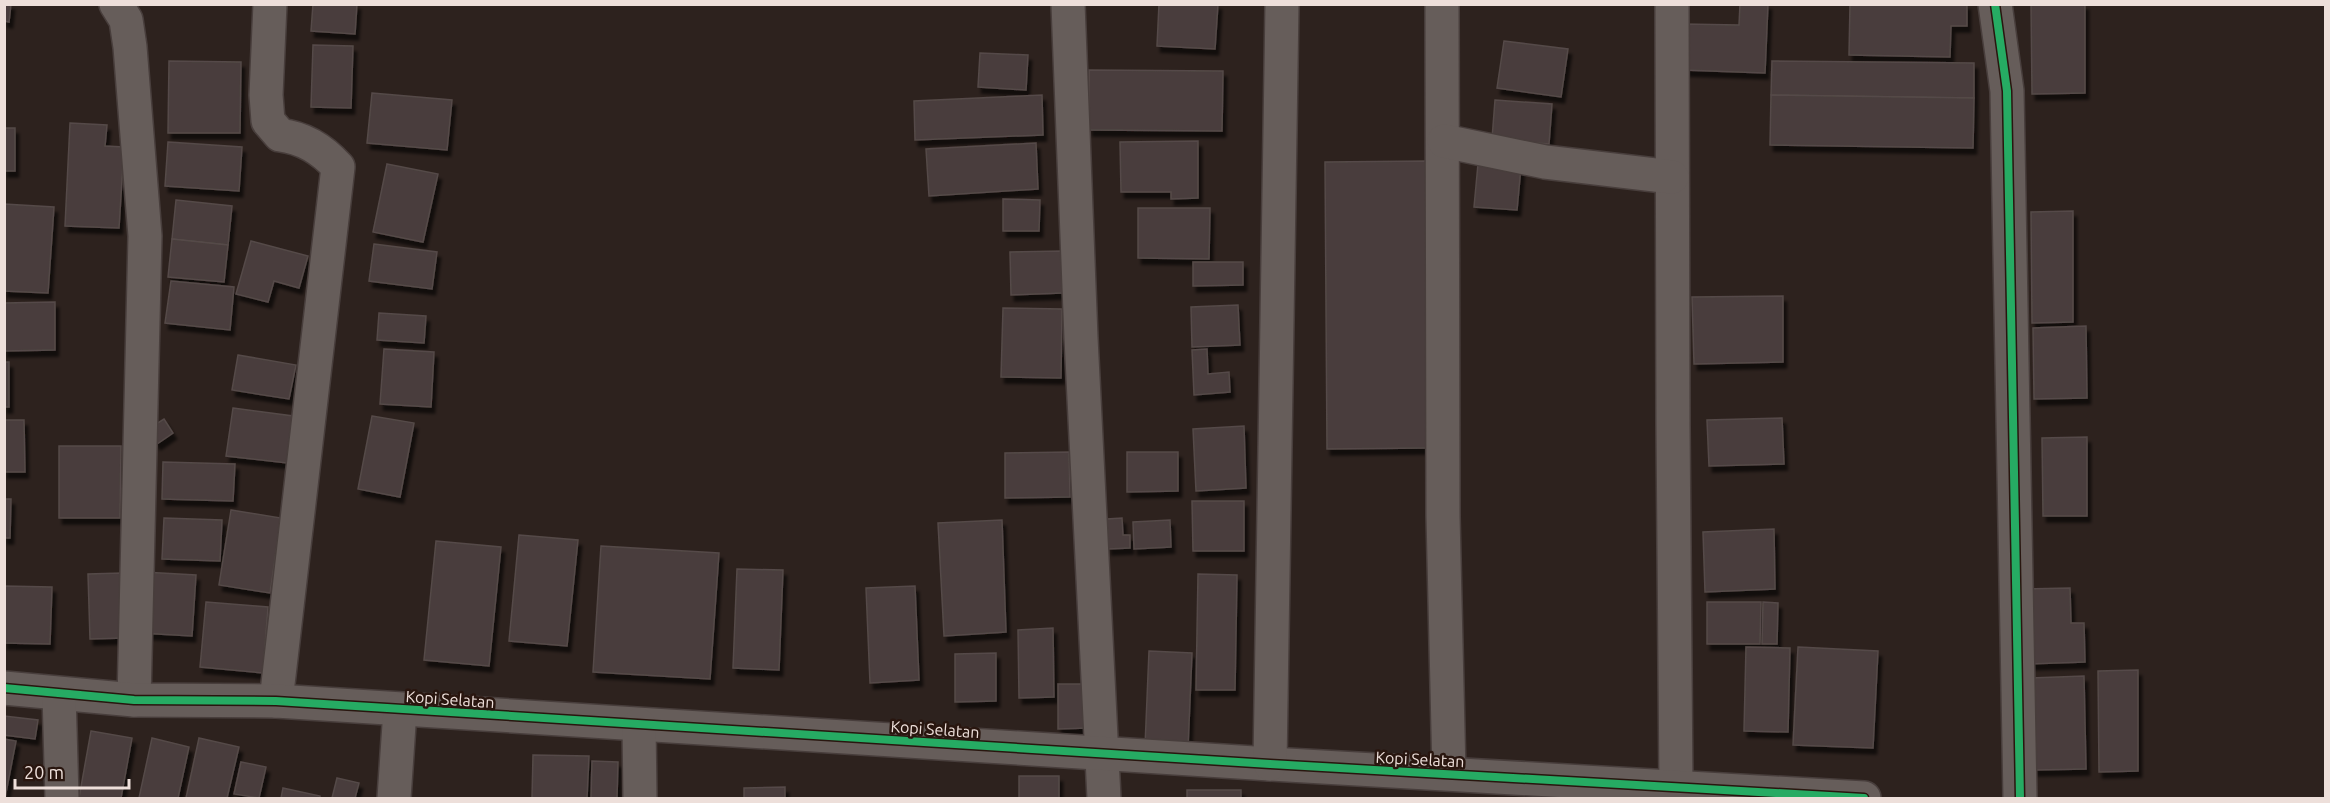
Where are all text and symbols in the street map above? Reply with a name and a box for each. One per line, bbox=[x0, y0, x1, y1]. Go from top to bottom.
street label: Kopi Selatan bbox=[405, 687, 495, 711]
street label: Kopi Selatan bbox=[890, 717, 980, 741]
street label: Kopi Selatan bbox=[1375, 748, 1465, 770]
scale bar bbox=[15, 752, 129, 790]
text: 20 m bbox=[24, 762, 64, 782]

